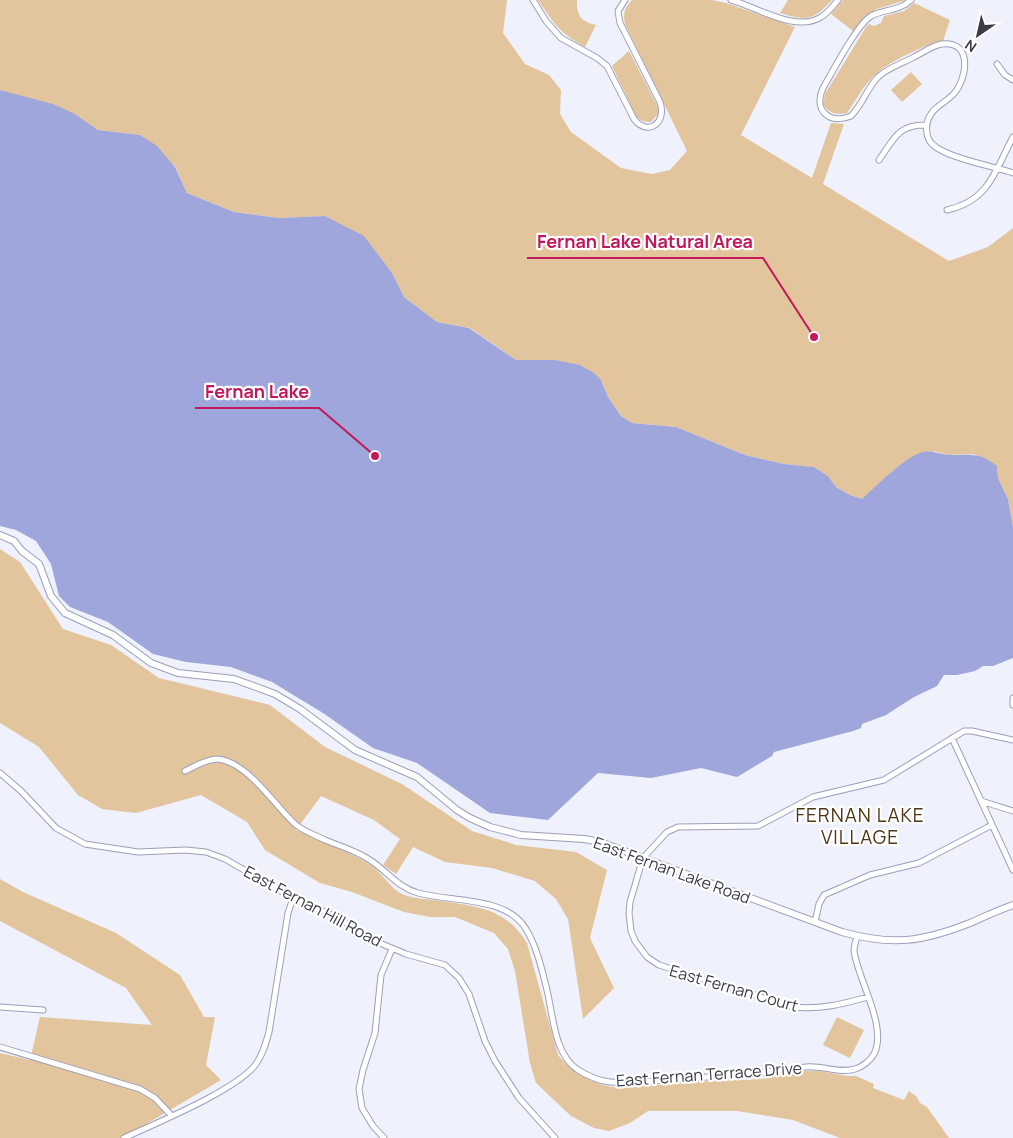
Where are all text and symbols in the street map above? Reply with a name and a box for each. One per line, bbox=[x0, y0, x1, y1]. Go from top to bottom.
north arrow bbox=[953, 10, 1003, 60]
text: N bbox=[961, 36, 980, 57]
callout: Fernan Lake Natural Area bbox=[527, 225, 763, 258]
text: Fernan Lake Natural Area bbox=[537, 229, 753, 253]
callout: Fernan Lake bbox=[195, 375, 319, 408]
text: Fernan Lake bbox=[205, 379, 309, 403]
district label: FERNAN LAKE VILLAGE bbox=[795, 802, 925, 850]
street label: East Fernan Lake Road bbox=[591, 831, 753, 909]
street label: East Fernan Hill Road bbox=[240, 860, 386, 952]
street label: East Fernan Court bbox=[667, 959, 801, 1017]
street label: East Fernan Terrace Drive bbox=[615, 1057, 803, 1091]

